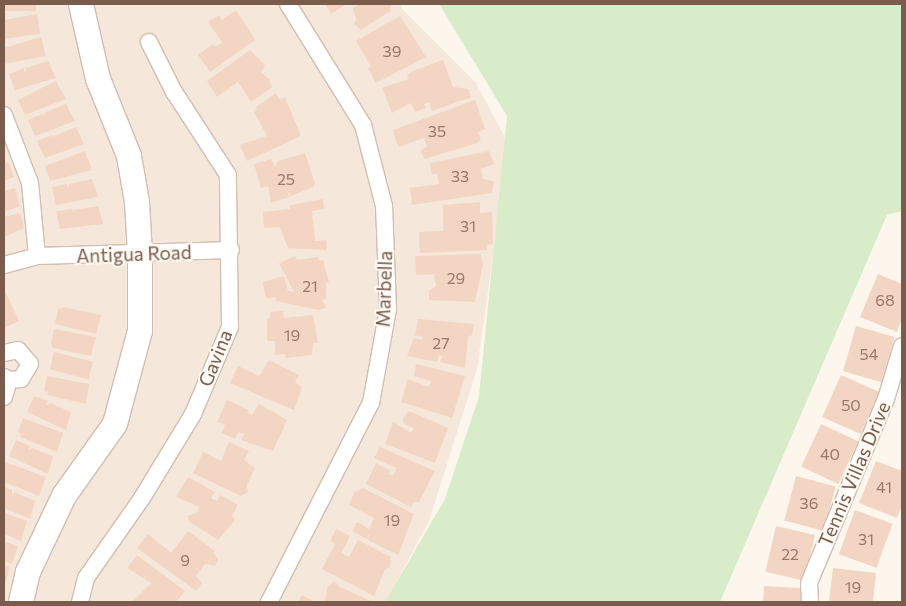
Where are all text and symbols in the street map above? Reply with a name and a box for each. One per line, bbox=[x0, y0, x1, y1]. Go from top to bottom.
house number: 39 bbox=[383, 41, 401, 61]
house number: 35 bbox=[428, 121, 446, 141]
house number: 33 bbox=[451, 166, 469, 186]
house number: 25 bbox=[277, 169, 295, 189]
house number: 31 bbox=[460, 216, 476, 236]
street label: Antigua Road bbox=[76, 241, 192, 267]
street label: Marbella bbox=[371, 250, 397, 328]
house number: 29 bbox=[447, 268, 465, 288]
house number: 21 bbox=[302, 276, 318, 296]
house number: 68 bbox=[875, 290, 895, 310]
house number: 19 bbox=[284, 325, 300, 345]
street label: Gavina bbox=[193, 326, 237, 390]
house number: 27 bbox=[432, 333, 450, 353]
house number: 54 bbox=[860, 344, 878, 364]
house number: 50 bbox=[841, 395, 861, 415]
street label: Tennis Villas Drive bbox=[813, 398, 895, 550]
house number: 40 bbox=[820, 444, 840, 464]
house number: 41 bbox=[876, 477, 892, 497]
house number: 36 bbox=[800, 493, 818, 513]
house number: 19 bbox=[384, 510, 400, 530]
house number: 31 bbox=[858, 529, 874, 549]
house number: 22 bbox=[781, 544, 799, 564]
house number: 9 bbox=[180, 550, 190, 570]
house number: 19 bbox=[845, 577, 861, 597]

